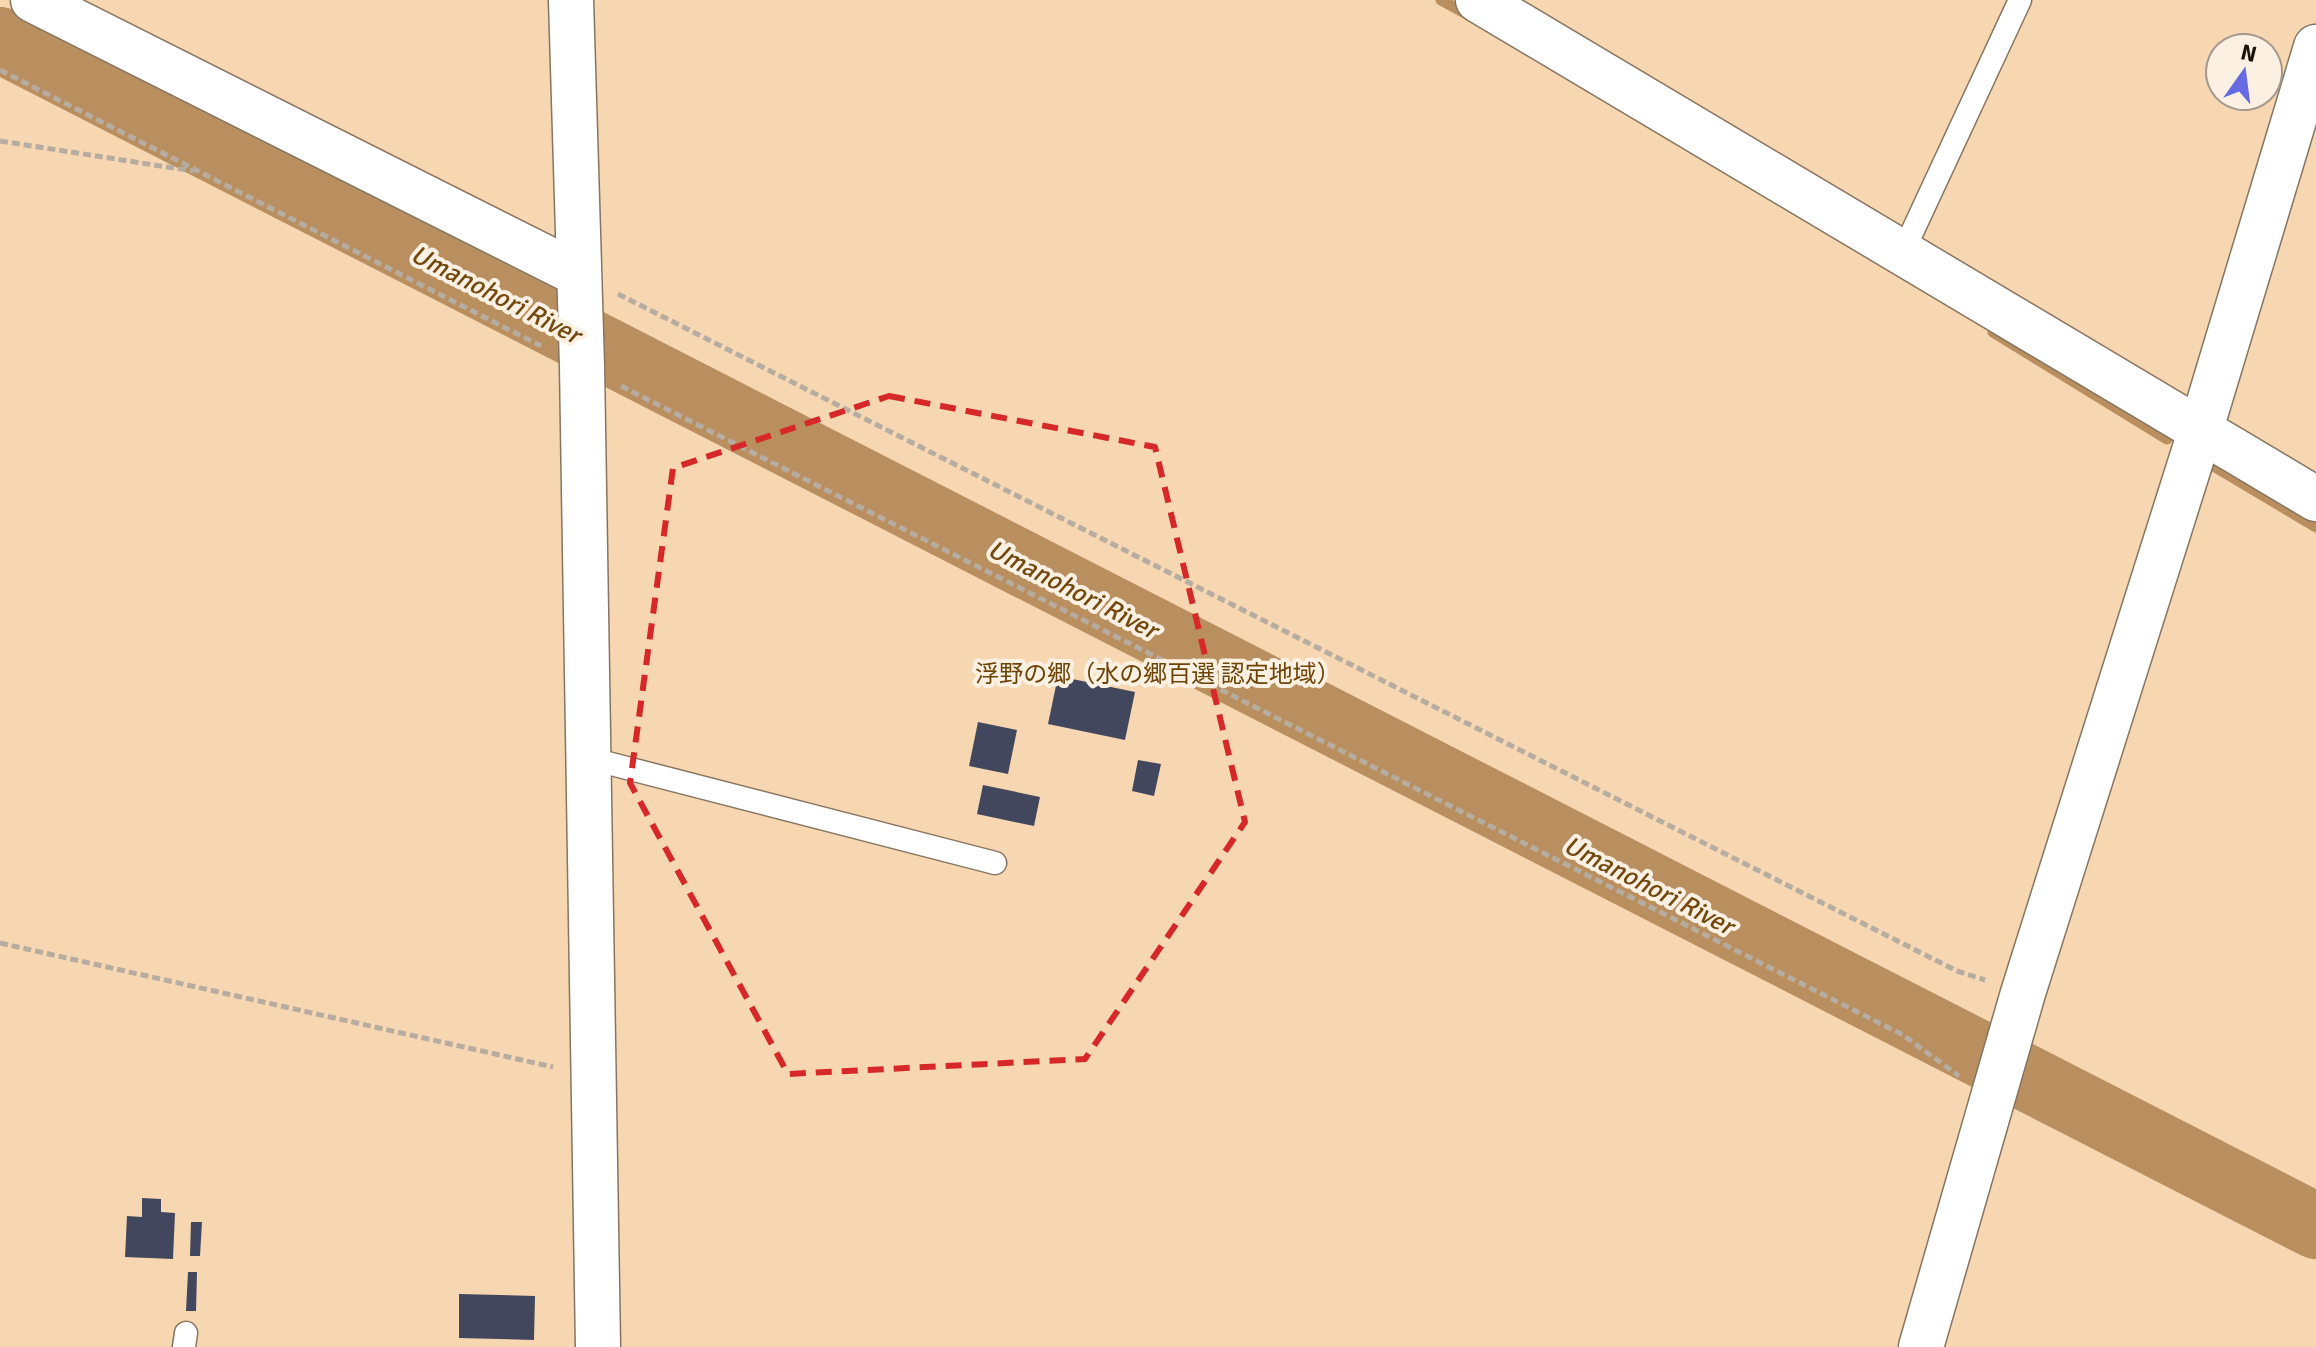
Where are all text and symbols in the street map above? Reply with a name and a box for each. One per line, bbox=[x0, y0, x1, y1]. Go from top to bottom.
north arrow bbox=[2204, 32, 2284, 112]
text: N bbox=[2238, 38, 2259, 68]
water label: Umanohori River bbox=[405, 238, 589, 353]
water label: Umanohori River bbox=[982, 533, 1166, 648]
park label: 浮野の郷（水の郷百選 認定地域） bbox=[975, 659, 1341, 689]
water label: Umanohori River bbox=[1558, 829, 1742, 944]

